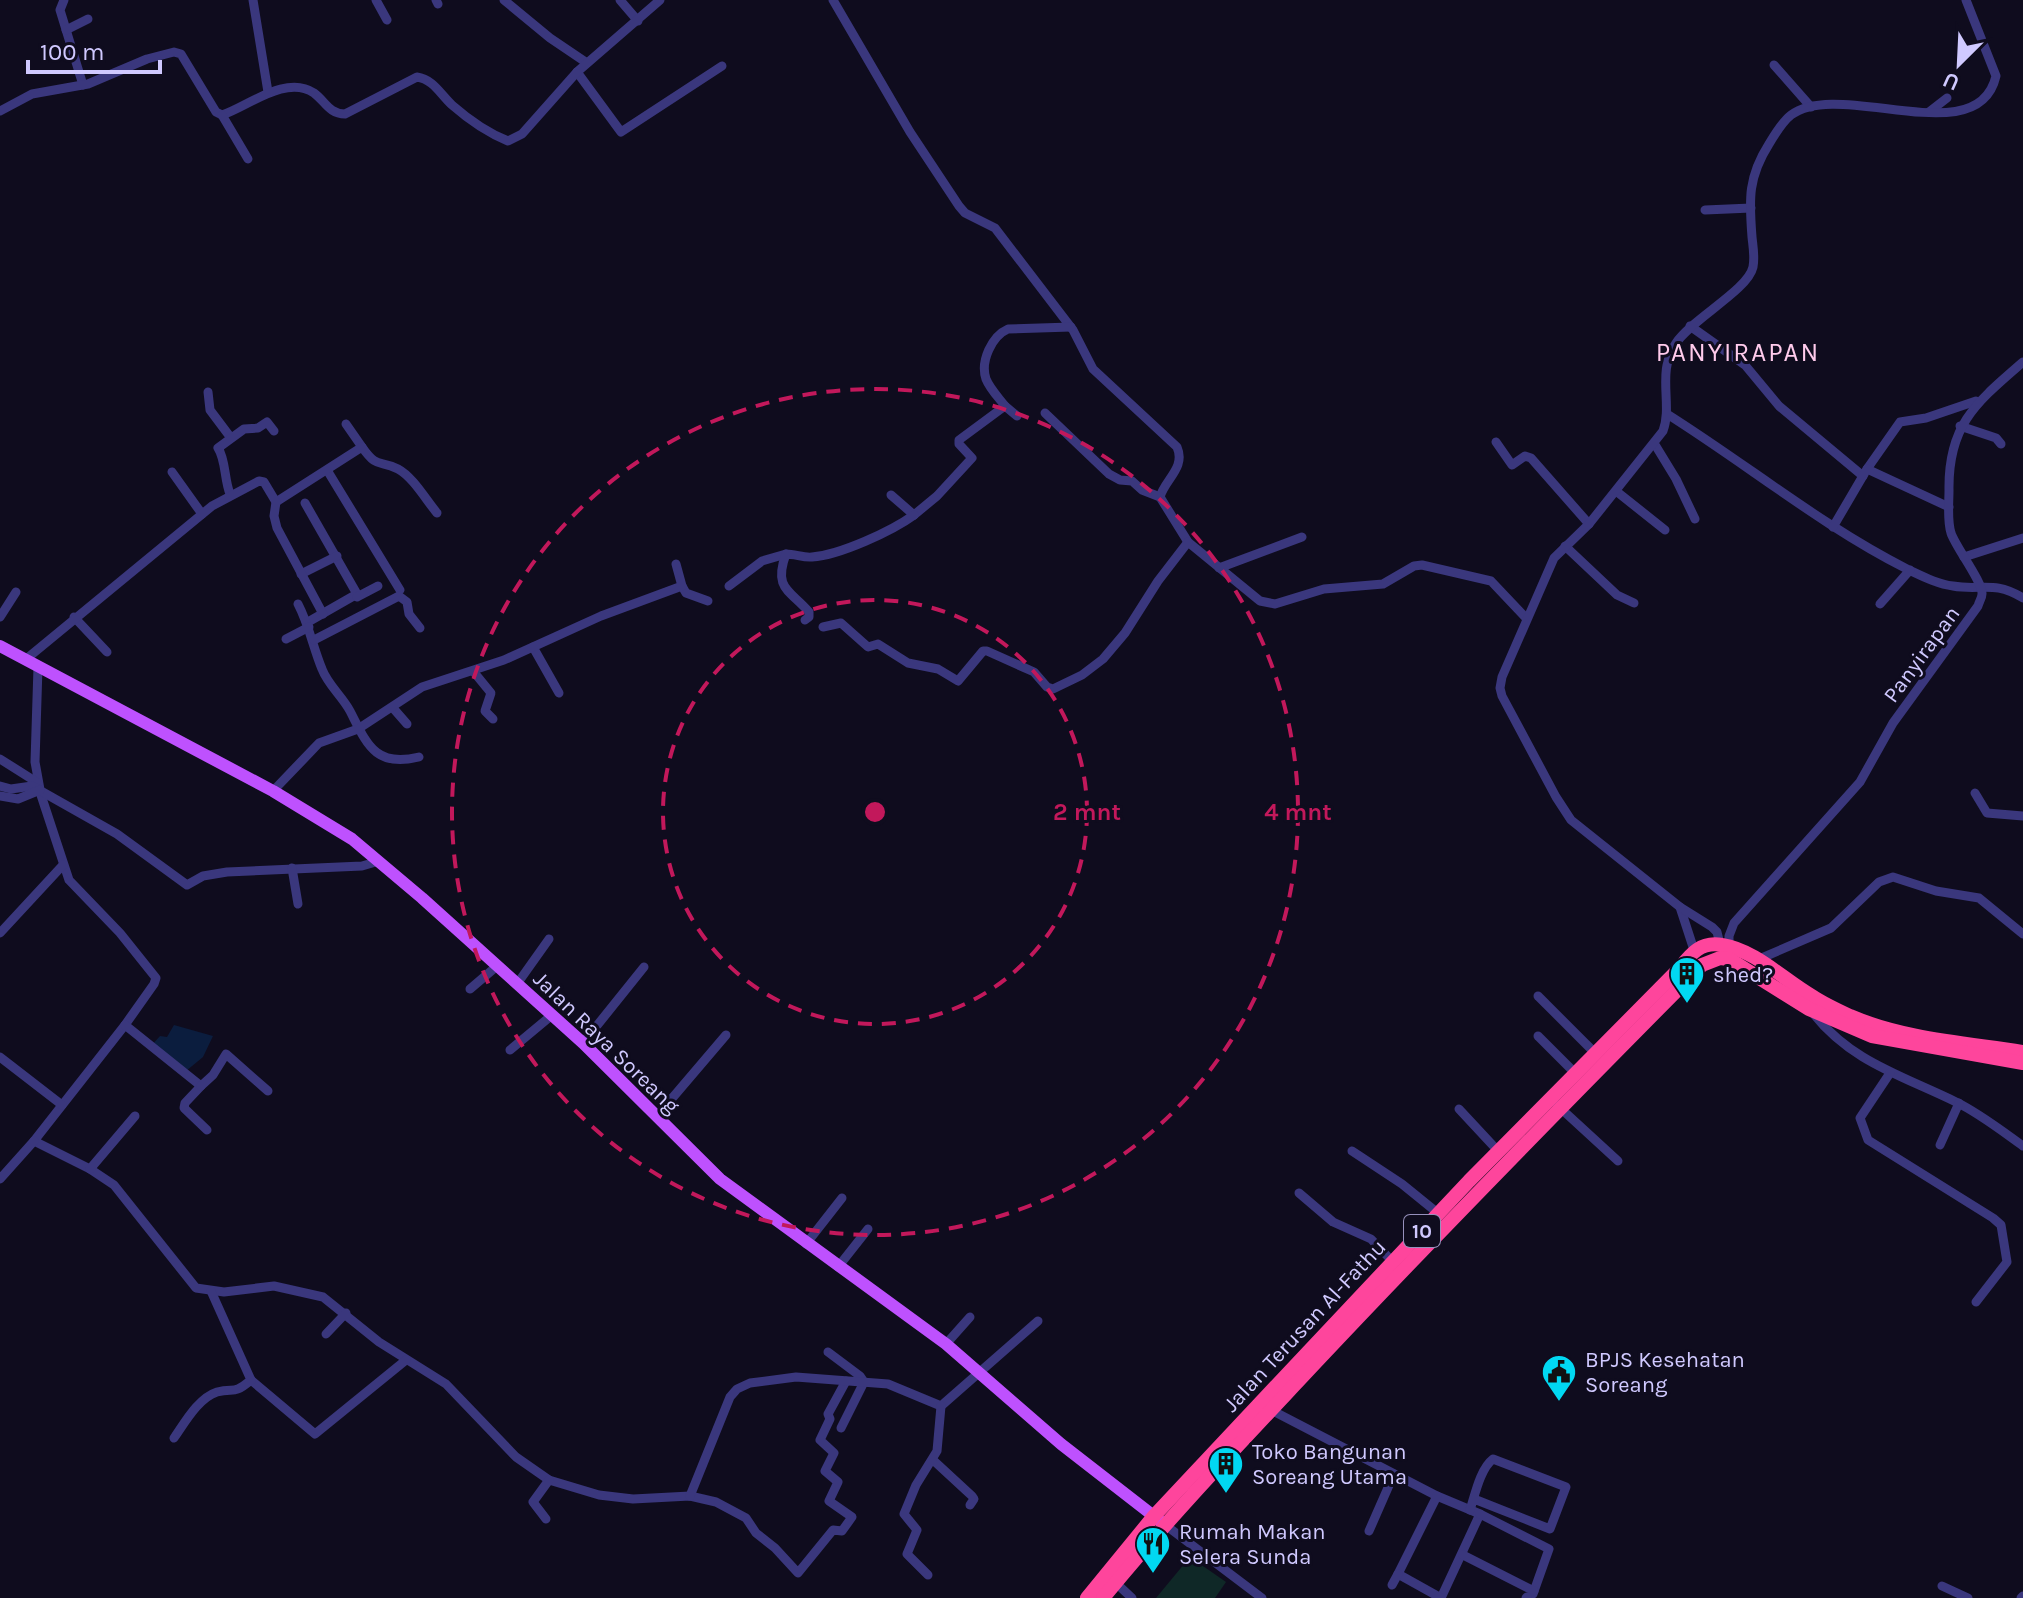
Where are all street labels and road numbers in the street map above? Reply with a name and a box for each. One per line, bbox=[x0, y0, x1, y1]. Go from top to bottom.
street label: Panyirapan bbox=[1878, 601, 1965, 708]
street label: Jalan Raya Soreang bbox=[528, 966, 685, 1120]
road number: 10 bbox=[1404, 1215, 1440, 1247]
street label: Jalan Terusan Al-Fathu bbox=[1218, 1234, 1391, 1417]

